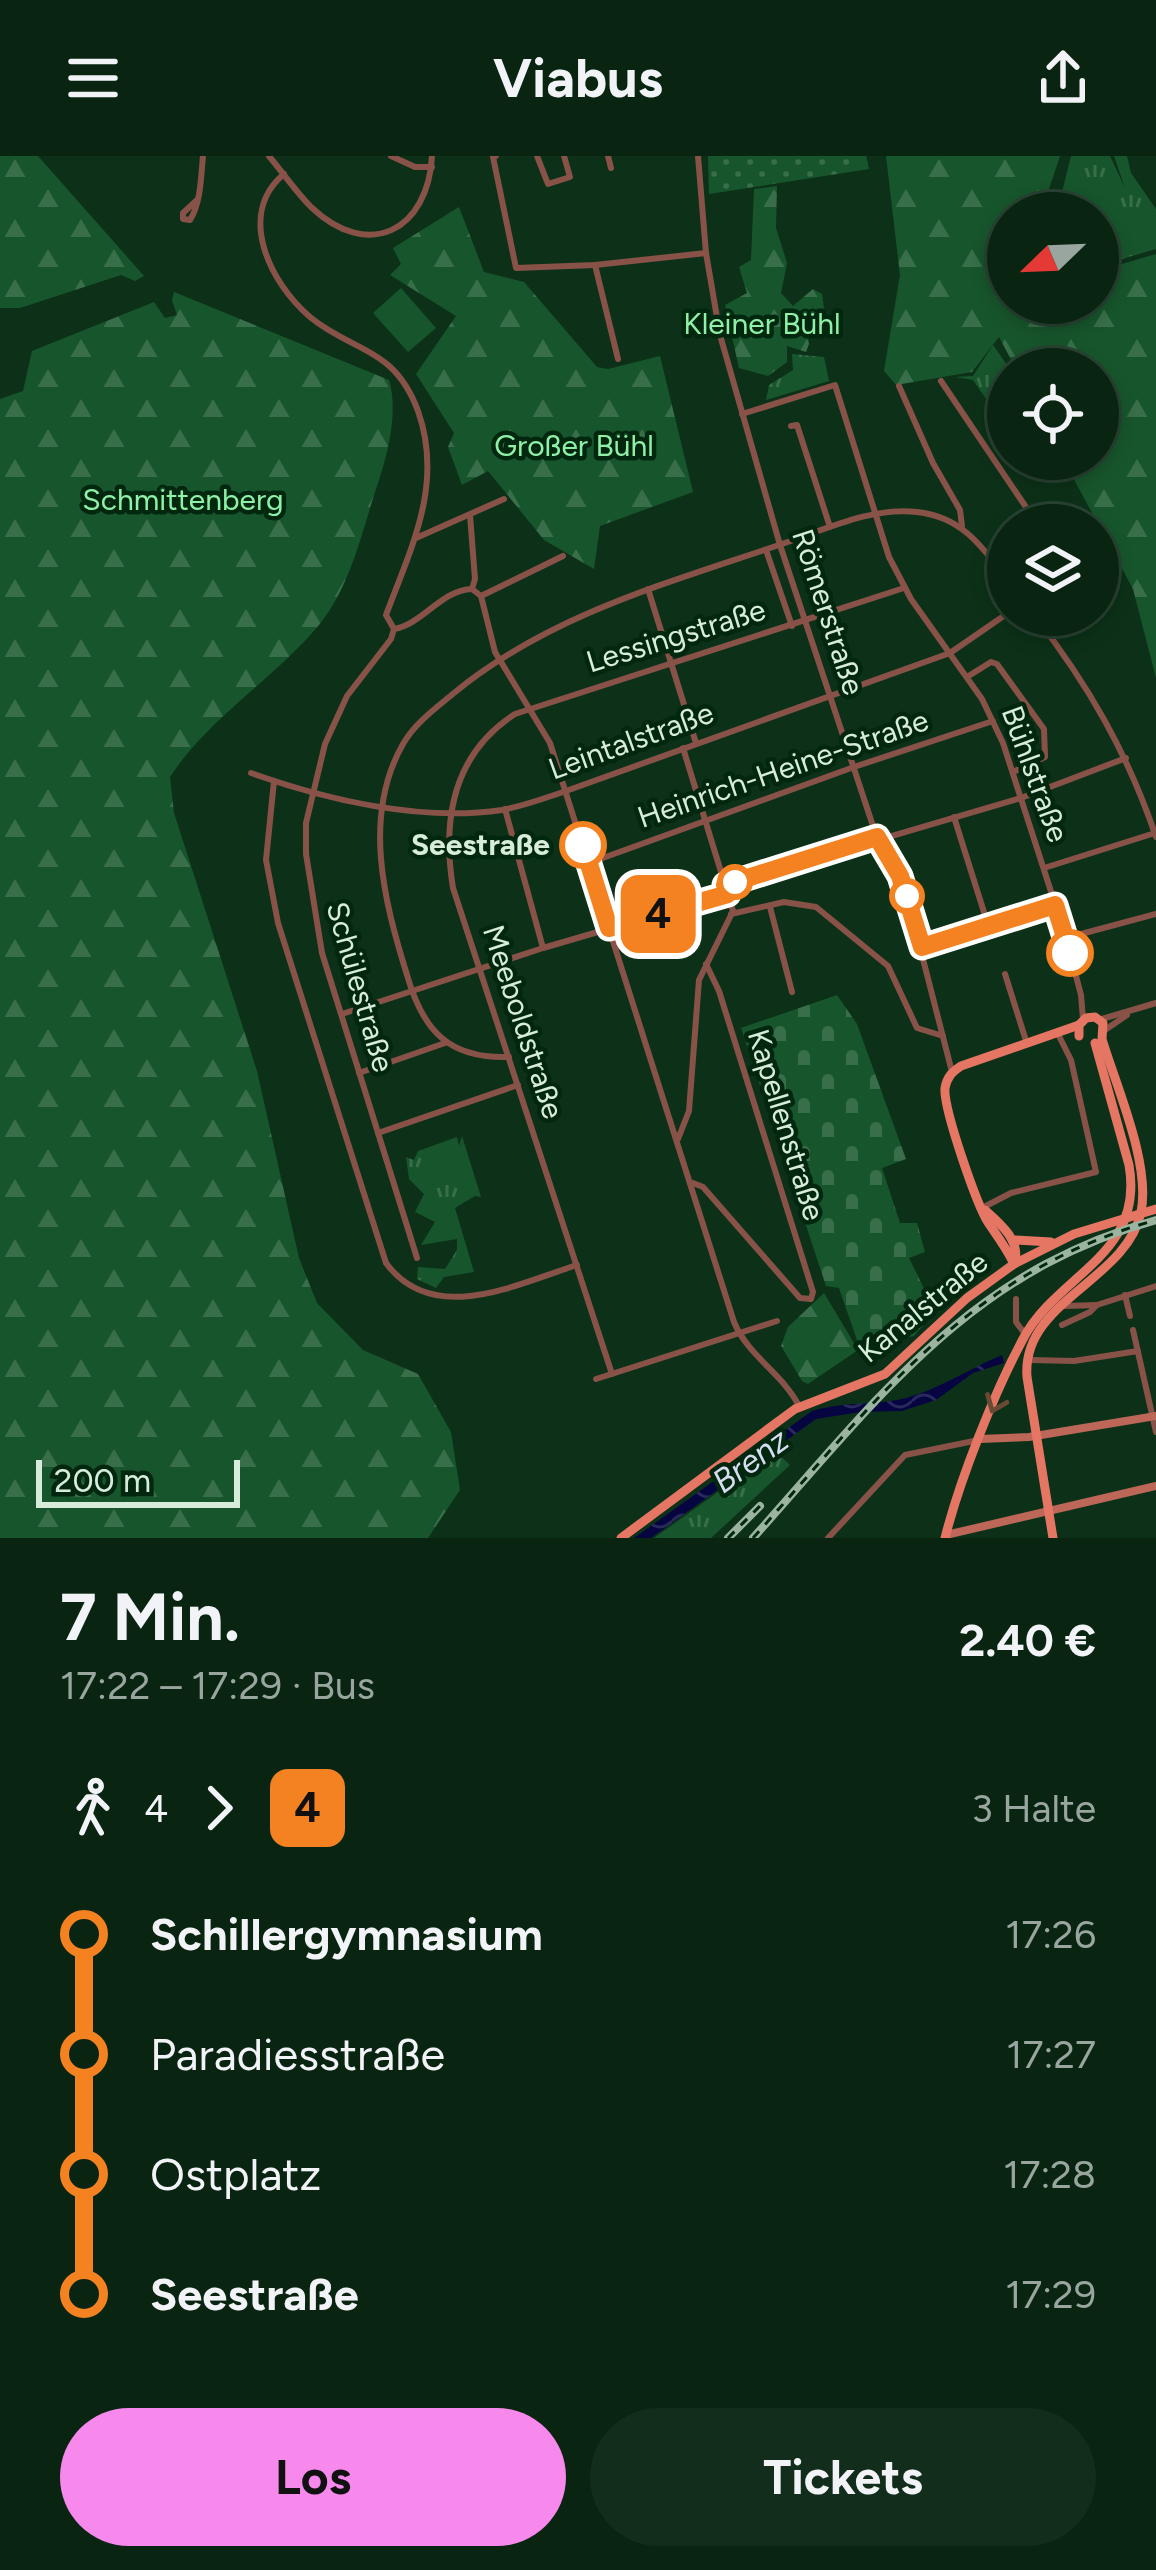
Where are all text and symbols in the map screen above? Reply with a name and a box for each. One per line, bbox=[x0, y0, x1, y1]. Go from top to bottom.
icon: menu bbox=[60, 45, 126, 111]
icon: share bbox=[1030, 45, 1096, 111]
text: Viabus bbox=[493, 46, 663, 111]
north arrow bbox=[987, 192, 1119, 324]
map controls bbox=[987, 192, 1119, 636]
park label: Kleiner Bühl bbox=[683, 305, 841, 342]
button: locate bbox=[987, 348, 1119, 480]
park label: Großer Bühl bbox=[494, 427, 654, 464]
park label: Schmittenberg bbox=[82, 481, 284, 518]
button: layers bbox=[987, 504, 1119, 636]
street label: Römerstraße bbox=[784, 524, 873, 699]
street label: Lessingstraße bbox=[582, 591, 770, 680]
street label: Leintalstraße bbox=[543, 694, 718, 787]
street label: Heinrich-Heine-Straße bbox=[633, 701, 933, 836]
street label: Bühlstraße bbox=[994, 701, 1077, 847]
marker: Seestraße bbox=[561, 823, 605, 867]
place label: Seestraße bbox=[411, 826, 550, 863]
unlabelled marker bbox=[719, 866, 751, 898]
line badge: 4 bbox=[619, 875, 697, 953]
unlabelled marker bbox=[891, 880, 923, 912]
text: 4 bbox=[645, 888, 671, 939]
street label: Schülestraße bbox=[319, 898, 402, 1076]
street label: Meeboldstraße bbox=[475, 920, 572, 1123]
unlabelled marker bbox=[1048, 931, 1092, 975]
street label: Kapellenstraße bbox=[740, 1025, 833, 1225]
street label: Kanalstraße bbox=[850, 1243, 995, 1370]
one-way arrow bbox=[985, 1393, 1009, 1414]
water label: Brenz bbox=[705, 1419, 796, 1501]
scale bar bbox=[36, 1454, 240, 1507]
text: 200 m bbox=[54, 1461, 151, 1500]
text: 7 Min. bbox=[60, 1577, 240, 1657]
text: 2.40 € bbox=[959, 1613, 1096, 1667]
text: 17:22 – 17:29 · Bus bbox=[60, 1662, 375, 1709]
icon: walk bbox=[60, 1775, 126, 1841]
icon: forward bbox=[186, 1775, 252, 1841]
text: 4 bbox=[294, 1782, 321, 1833]
text: 4 bbox=[144, 1785, 168, 1832]
text: 3 Halte bbox=[971, 1785, 1096, 1832]
text: Schillergymnasium bbox=[150, 1907, 543, 1961]
text: 17:26 bbox=[1005, 1911, 1096, 1958]
text: Paradiesstraße bbox=[150, 2027, 445, 2081]
text: 17:27 bbox=[1006, 2031, 1096, 2078]
text: Ostplatz bbox=[150, 2147, 321, 2201]
text: 17:28 bbox=[1003, 2151, 1096, 2198]
text: Seestraße bbox=[150, 2267, 359, 2321]
text: 17:29 bbox=[1005, 2271, 1096, 2318]
button: Los bbox=[60, 2408, 566, 2546]
button: Tickets bbox=[590, 2408, 1096, 2546]

